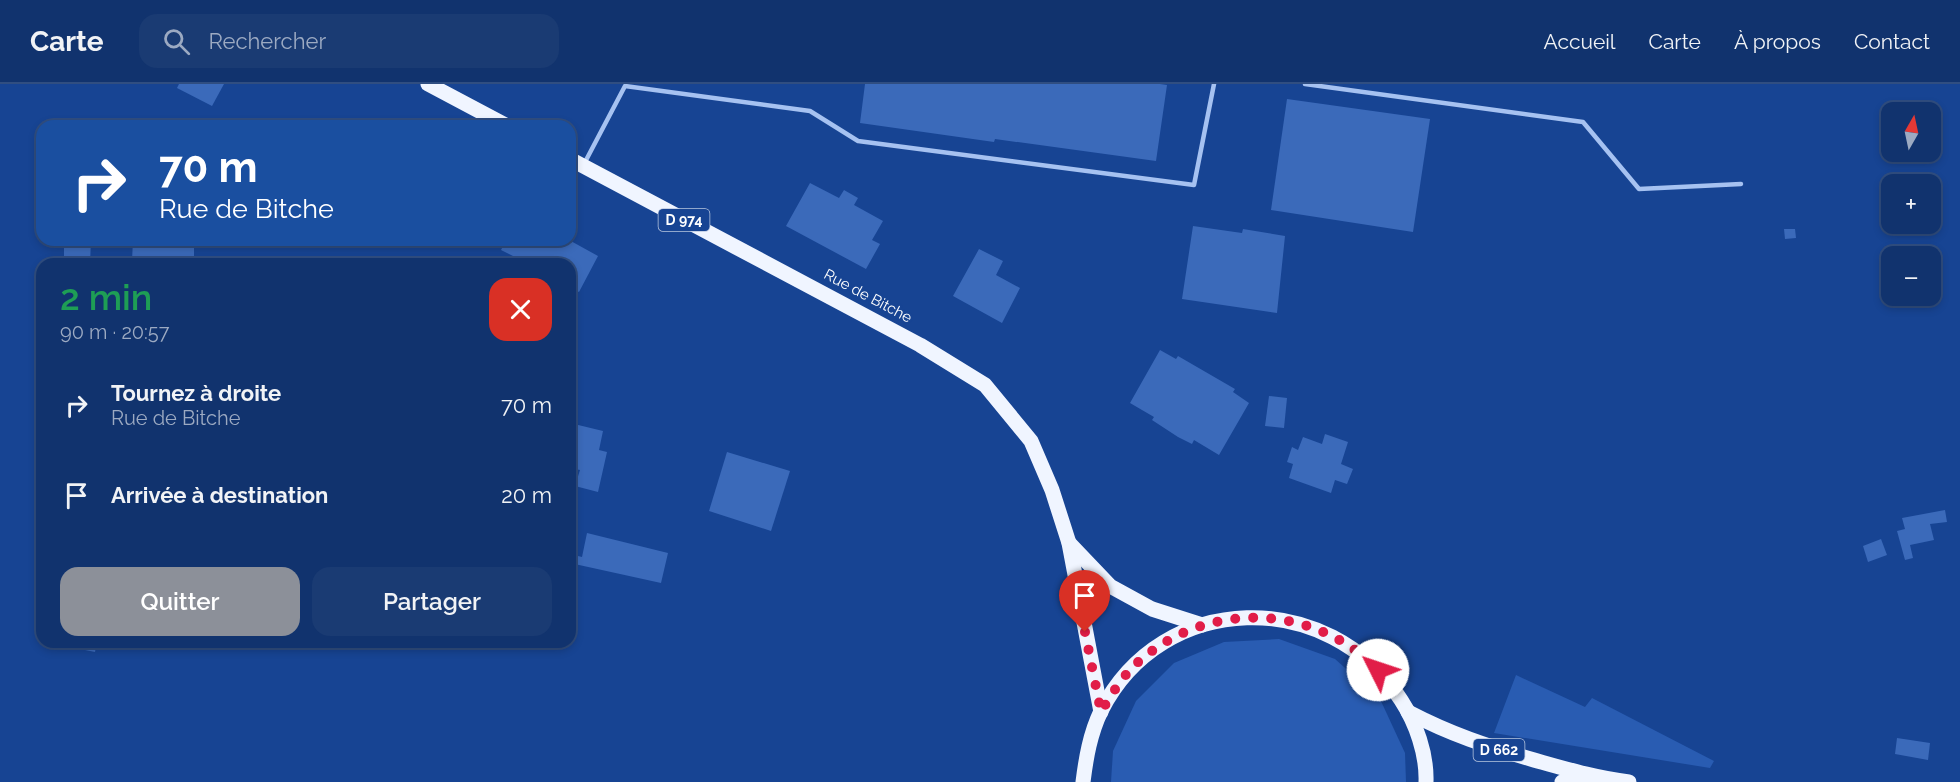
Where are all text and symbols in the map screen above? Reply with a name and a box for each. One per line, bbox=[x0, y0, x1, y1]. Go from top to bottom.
search box bbox=[139, 14, 559, 68]
text: Carte bbox=[30, 25, 103, 58]
icon: search bbox=[160, 25, 193, 58]
text: Rechercher bbox=[208, 28, 326, 54]
text: Accueil bbox=[1544, 29, 1616, 54]
text: Carte bbox=[1649, 29, 1701, 54]
text: À propos bbox=[1734, 29, 1821, 54]
text: Contact bbox=[1854, 29, 1930, 54]
north arrow bbox=[1881, 102, 1941, 162]
map controls bbox=[1881, 102, 1941, 306]
text: 70 m bbox=[159, 143, 258, 192]
icon: right bbox=[60, 144, 138, 222]
button: + bbox=[1881, 174, 1941, 234]
text: Rue de Bitche bbox=[159, 193, 334, 224]
road number: D 974 bbox=[658, 209, 710, 231]
button: − bbox=[1881, 246, 1941, 306]
street label: Rue de Bitche bbox=[821, 265, 915, 327]
text: 2 min bbox=[60, 276, 152, 318]
button: close bbox=[489, 278, 552, 341]
text: 90 m · 20:57 bbox=[60, 320, 169, 344]
text: Tournez à droite bbox=[111, 380, 281, 406]
icon: right bbox=[60, 389, 93, 422]
text: 70 m bbox=[501, 392, 552, 418]
text: Rue de Bitche bbox=[111, 406, 241, 430]
icon: arrive bbox=[60, 479, 93, 512]
text: Arrivée à destination bbox=[111, 482, 328, 508]
text: 20 m bbox=[501, 482, 552, 508]
button: Quitter bbox=[60, 567, 300, 636]
button: Partager bbox=[312, 567, 552, 636]
pin bbox=[1059, 570, 1110, 632]
icon: arrive bbox=[1068, 579, 1101, 612]
position arrow bbox=[1346, 638, 1410, 702]
road number: D 662 bbox=[1474, 739, 1524, 761]

